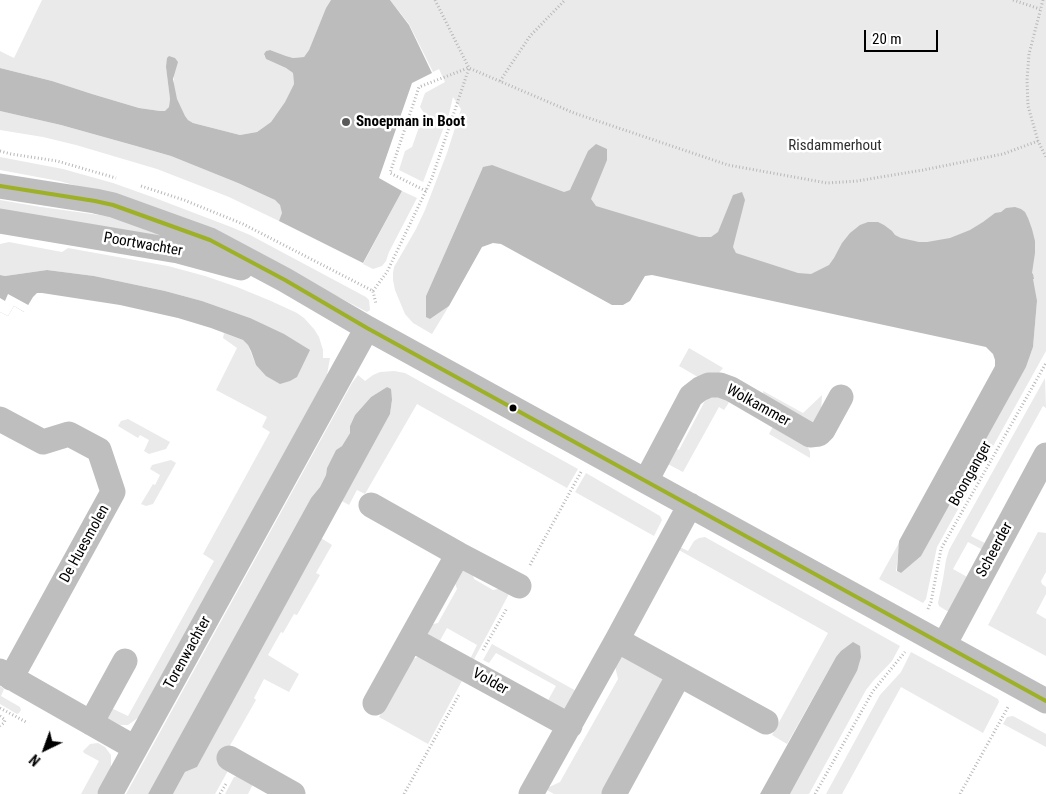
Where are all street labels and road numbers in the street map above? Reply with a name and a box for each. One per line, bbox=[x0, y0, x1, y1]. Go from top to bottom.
street label: Poortwachter bbox=[102, 229, 184, 261]
street label: Wolkammer bbox=[723, 381, 793, 431]
street label: Boonganger bbox=[946, 438, 996, 510]
street label: De Huesmolen bbox=[56, 502, 114, 586]
street label: Scheerder bbox=[973, 520, 1017, 580]
street label: Torenwachter bbox=[161, 613, 215, 693]
street label: Volder bbox=[469, 665, 511, 699]

